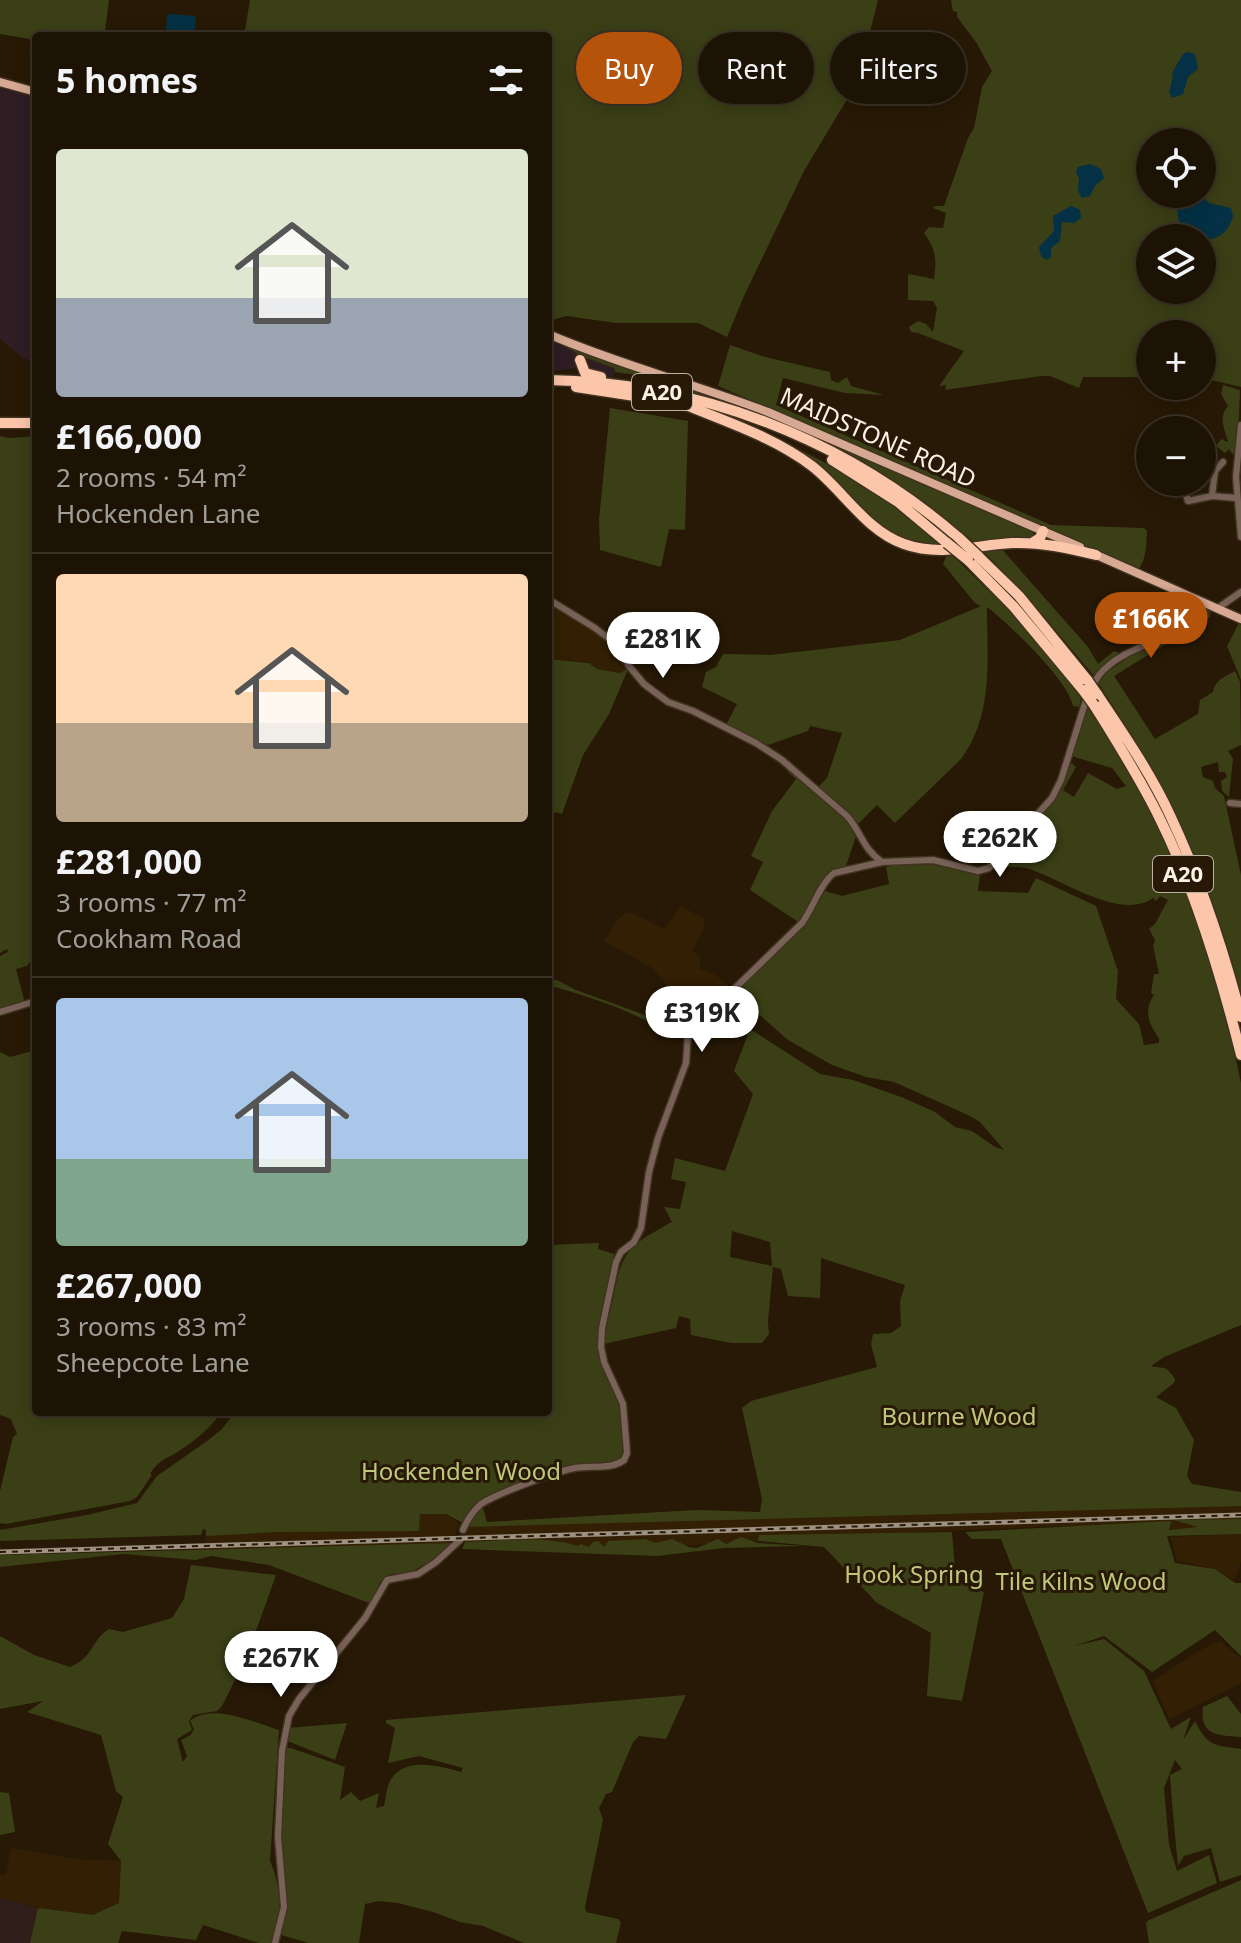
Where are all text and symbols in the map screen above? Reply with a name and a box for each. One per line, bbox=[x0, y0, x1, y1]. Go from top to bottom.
chip: Buy bbox=[576, 32, 682, 104]
chip: Rent bbox=[698, 32, 814, 104]
chip: Filters bbox=[830, 32, 966, 104]
text: 5 homes bbox=[56, 57, 198, 103]
icon: filters bbox=[484, 58, 528, 102]
map controls bbox=[1136, 128, 1216, 496]
button: locate bbox=[1136, 128, 1216, 208]
icon: home bbox=[220, 201, 364, 345]
button: layers bbox=[1136, 224, 1216, 304]
button: + bbox=[1136, 320, 1216, 400]
road number: A20 bbox=[632, 374, 692, 410]
street label: MAIDSTONE ROAD bbox=[775, 379, 982, 495]
text: £166,000 bbox=[56, 413, 202, 459]
button: − bbox=[1136, 416, 1216, 496]
text: 2 rooms · 54 m² bbox=[56, 459, 246, 495]
text: Hockenden Lane bbox=[56, 495, 261, 531]
pin: £166K bbox=[1095, 592, 1207, 660]
text: £166K bbox=[1113, 600, 1189, 636]
pin: £281K bbox=[607, 612, 719, 680]
text: £281K bbox=[625, 620, 701, 656]
icon: home bbox=[220, 626, 364, 770]
pin: £262K bbox=[944, 811, 1056, 879]
text: £262K bbox=[962, 819, 1038, 855]
text: £281,000 bbox=[56, 838, 202, 884]
road number: A20 bbox=[1153, 856, 1213, 892]
text: 3 rooms · 77 m² bbox=[56, 884, 246, 920]
text: Cookham Road bbox=[56, 920, 242, 956]
pin: £319K bbox=[646, 986, 758, 1054]
text: £319K bbox=[664, 994, 740, 1030]
icon: home bbox=[220, 1050, 364, 1194]
text: £267,000 bbox=[56, 1262, 202, 1308]
text: 3 rooms · 83 m² bbox=[56, 1308, 246, 1344]
text: Sheepcote Lane bbox=[56, 1344, 250, 1380]
park label: Bourne Wood bbox=[881, 1399, 1037, 1432]
park label: Hockenden Wood bbox=[361, 1454, 561, 1487]
park label: Hook Spring bbox=[844, 1557, 984, 1590]
park label: Tile Kilns Wood bbox=[996, 1564, 1166, 1597]
pin: £267K bbox=[225, 1631, 337, 1699]
text: £267K bbox=[243, 1639, 319, 1675]

